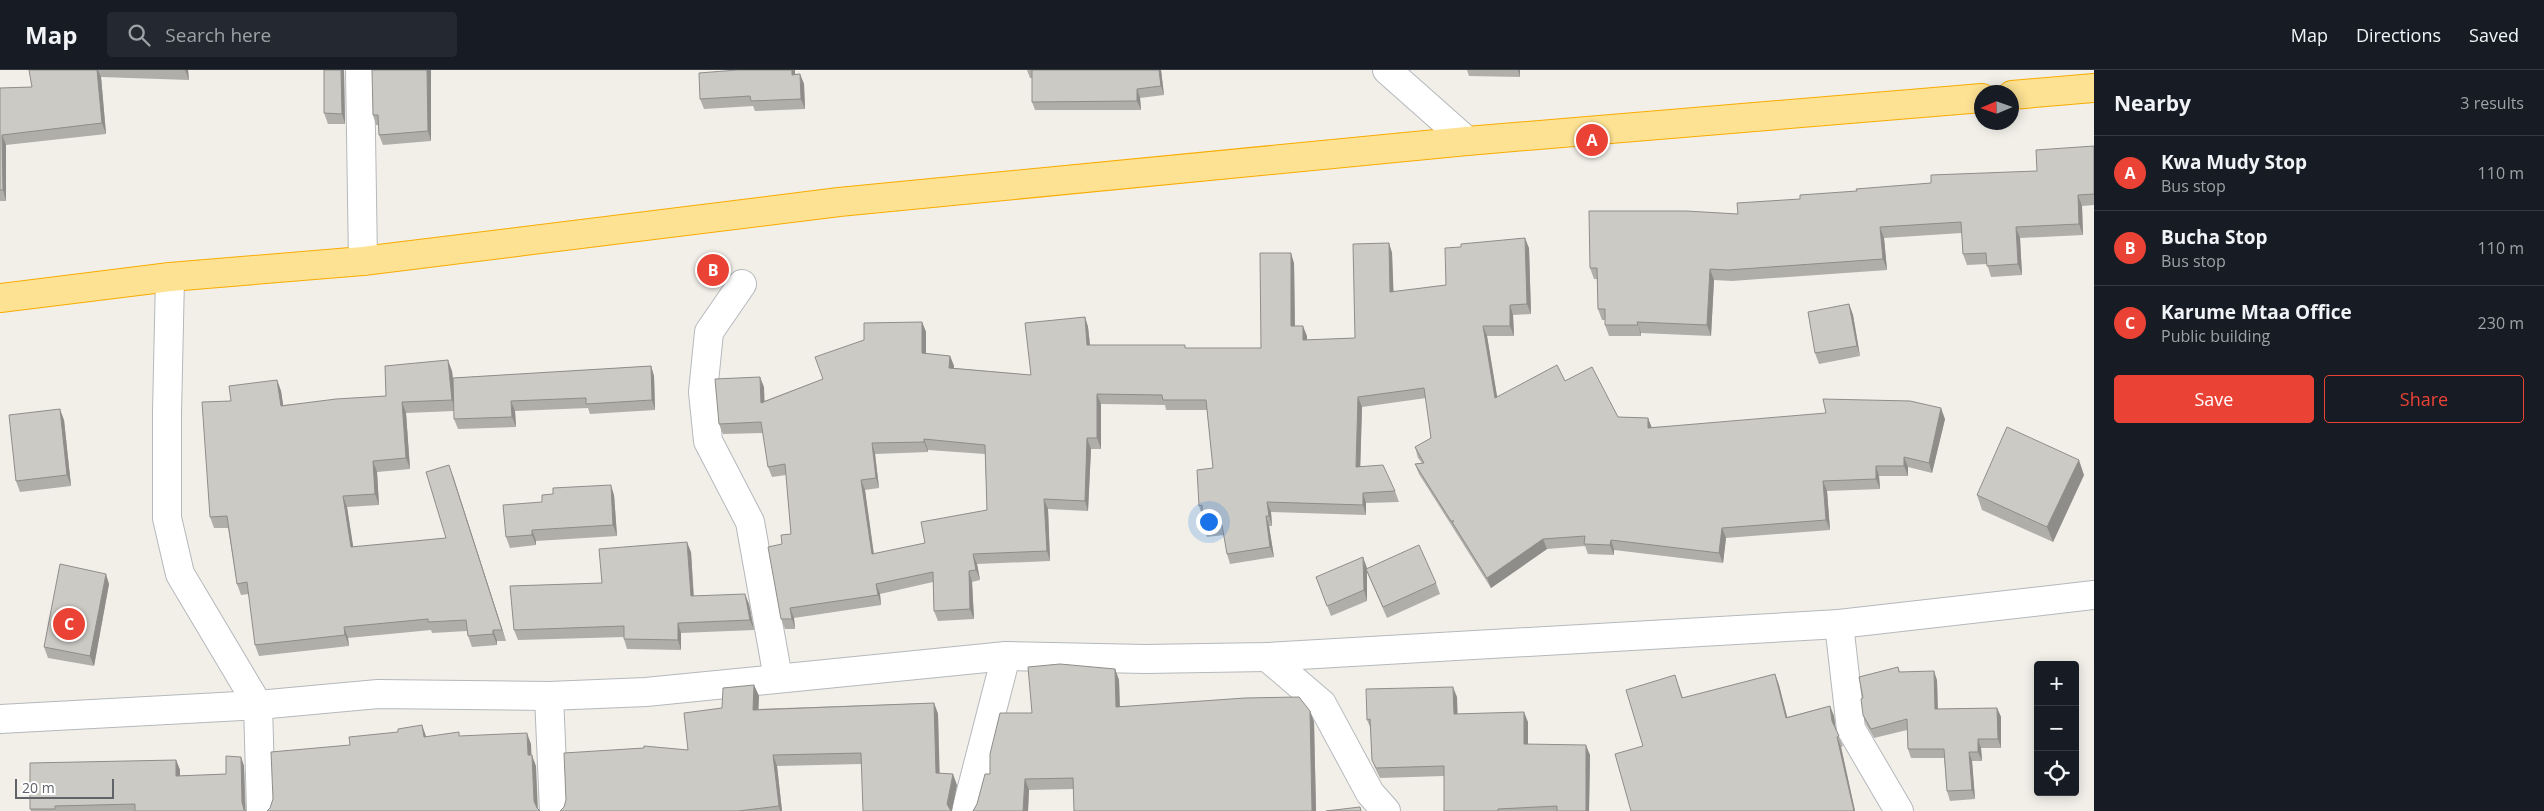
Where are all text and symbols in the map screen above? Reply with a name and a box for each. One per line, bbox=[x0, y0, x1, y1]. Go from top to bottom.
search box bbox=[107, 12, 457, 57]
text: Map bbox=[25, 18, 77, 51]
icon: search bbox=[125, 21, 153, 49]
text: Search here bbox=[165, 22, 271, 48]
text: Map bbox=[2291, 23, 2328, 47]
text: Directions bbox=[2356, 23, 2441, 47]
text: Saved bbox=[2469, 23, 2519, 47]
north arrow bbox=[1974, 85, 2019, 130]
text: Nearby bbox=[2114, 89, 2191, 117]
text: 3 results bbox=[2460, 92, 2524, 114]
pin: A bbox=[1576, 121, 1608, 159]
text: Kwa Mudy Stop bbox=[2161, 149, 2307, 175]
text: A bbox=[2124, 162, 2136, 184]
text: 110 m bbox=[2478, 162, 2524, 184]
text: Bus stop bbox=[2161, 175, 2226, 197]
text: Bucha Stop bbox=[2161, 224, 2267, 250]
text: B bbox=[2125, 237, 2135, 259]
text: 110 m bbox=[2478, 237, 2524, 259]
text: Bus stop bbox=[2161, 250, 2226, 272]
pin: B bbox=[697, 251, 729, 289]
text: Karume Mtaa Office bbox=[2161, 299, 2352, 325]
text: C bbox=[2125, 312, 2135, 334]
text: 230 m bbox=[2478, 312, 2524, 334]
text: Public building bbox=[2161, 325, 2270, 347]
button: Save bbox=[2114, 375, 2314, 423]
button: Share bbox=[2324, 375, 2524, 423]
your location bbox=[1196, 509, 1222, 535]
pin: C bbox=[53, 605, 85, 643]
map controls bbox=[2034, 661, 2079, 796]
button: + bbox=[2034, 661, 2079, 706]
button: − bbox=[2034, 706, 2079, 751]
button: locate bbox=[2034, 751, 2079, 796]
scale bar bbox=[15, 776, 114, 799]
text: 20 m bbox=[22, 778, 55, 797]

